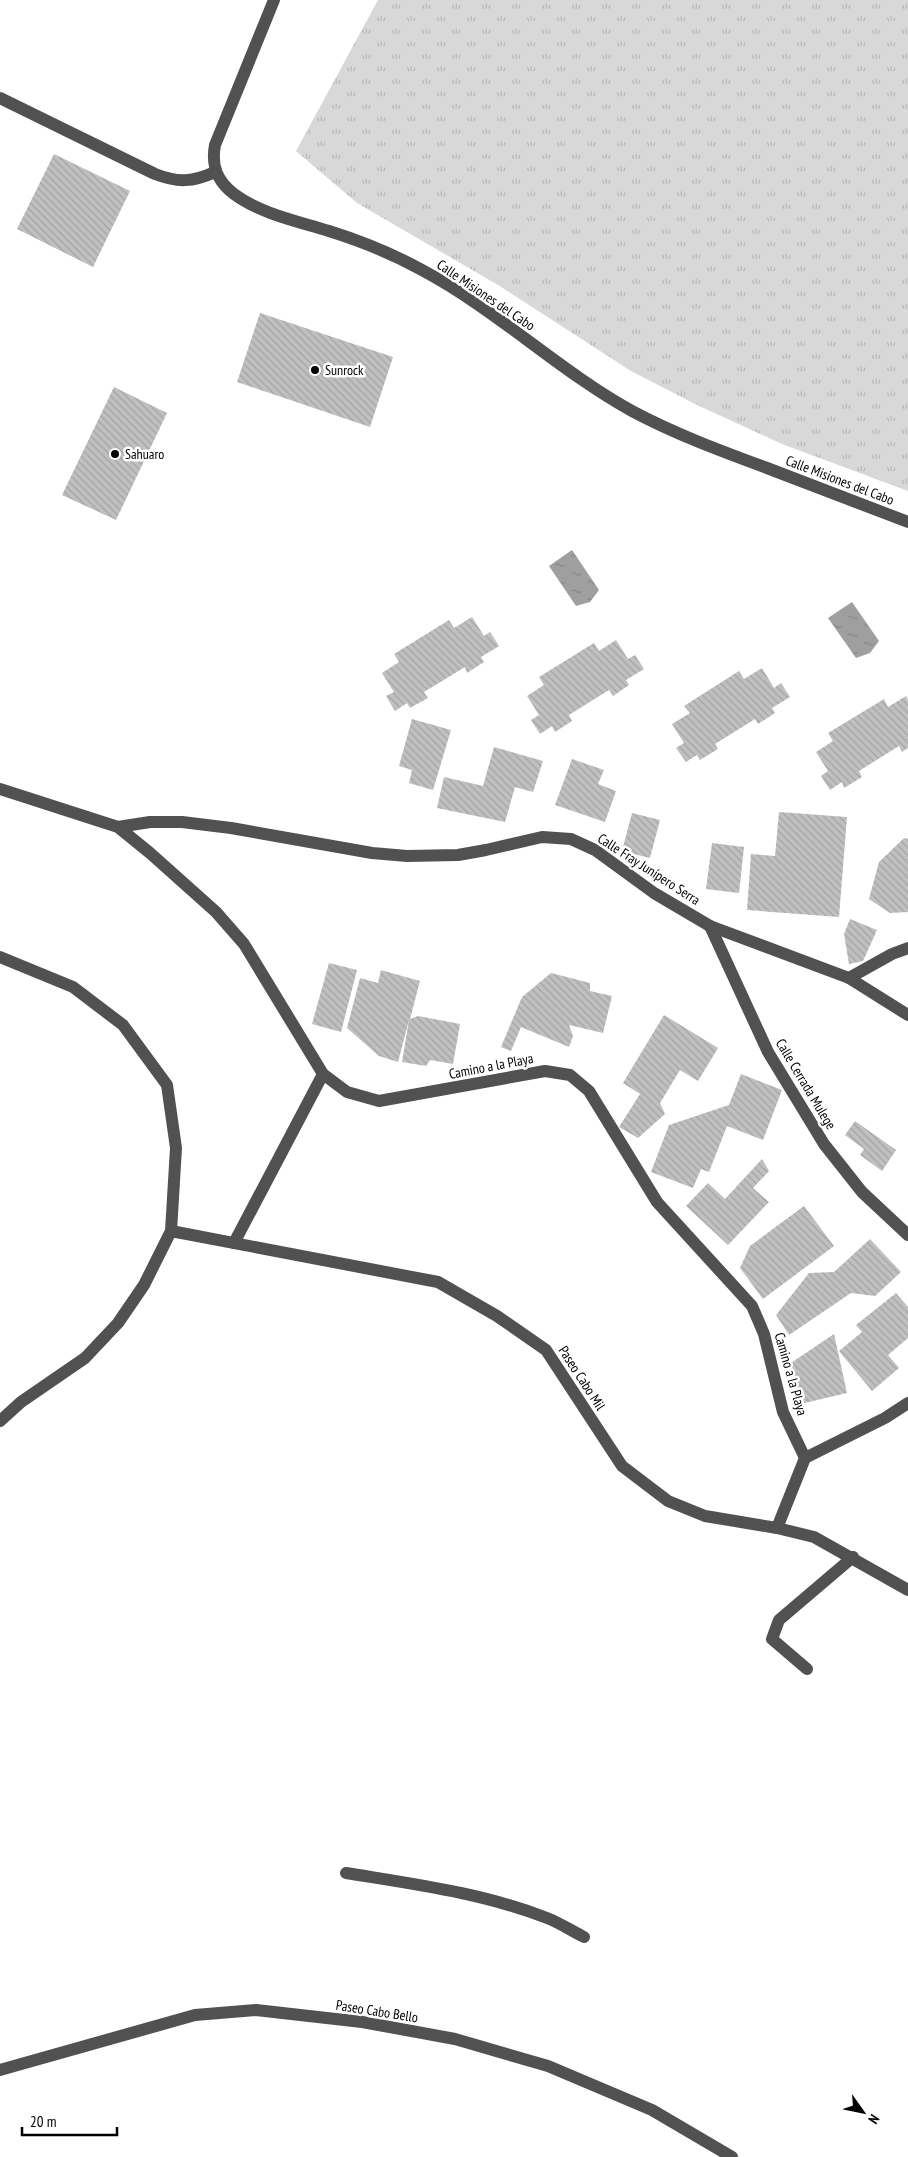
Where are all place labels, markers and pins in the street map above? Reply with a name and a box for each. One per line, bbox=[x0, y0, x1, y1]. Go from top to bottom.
place label: Sunrock bbox=[325, 361, 364, 379]
marker: Sunrock bbox=[309, 364, 321, 376]
place label: Sahuaro bbox=[125, 445, 164, 463]
marker: Sahuaro bbox=[109, 448, 121, 460]

